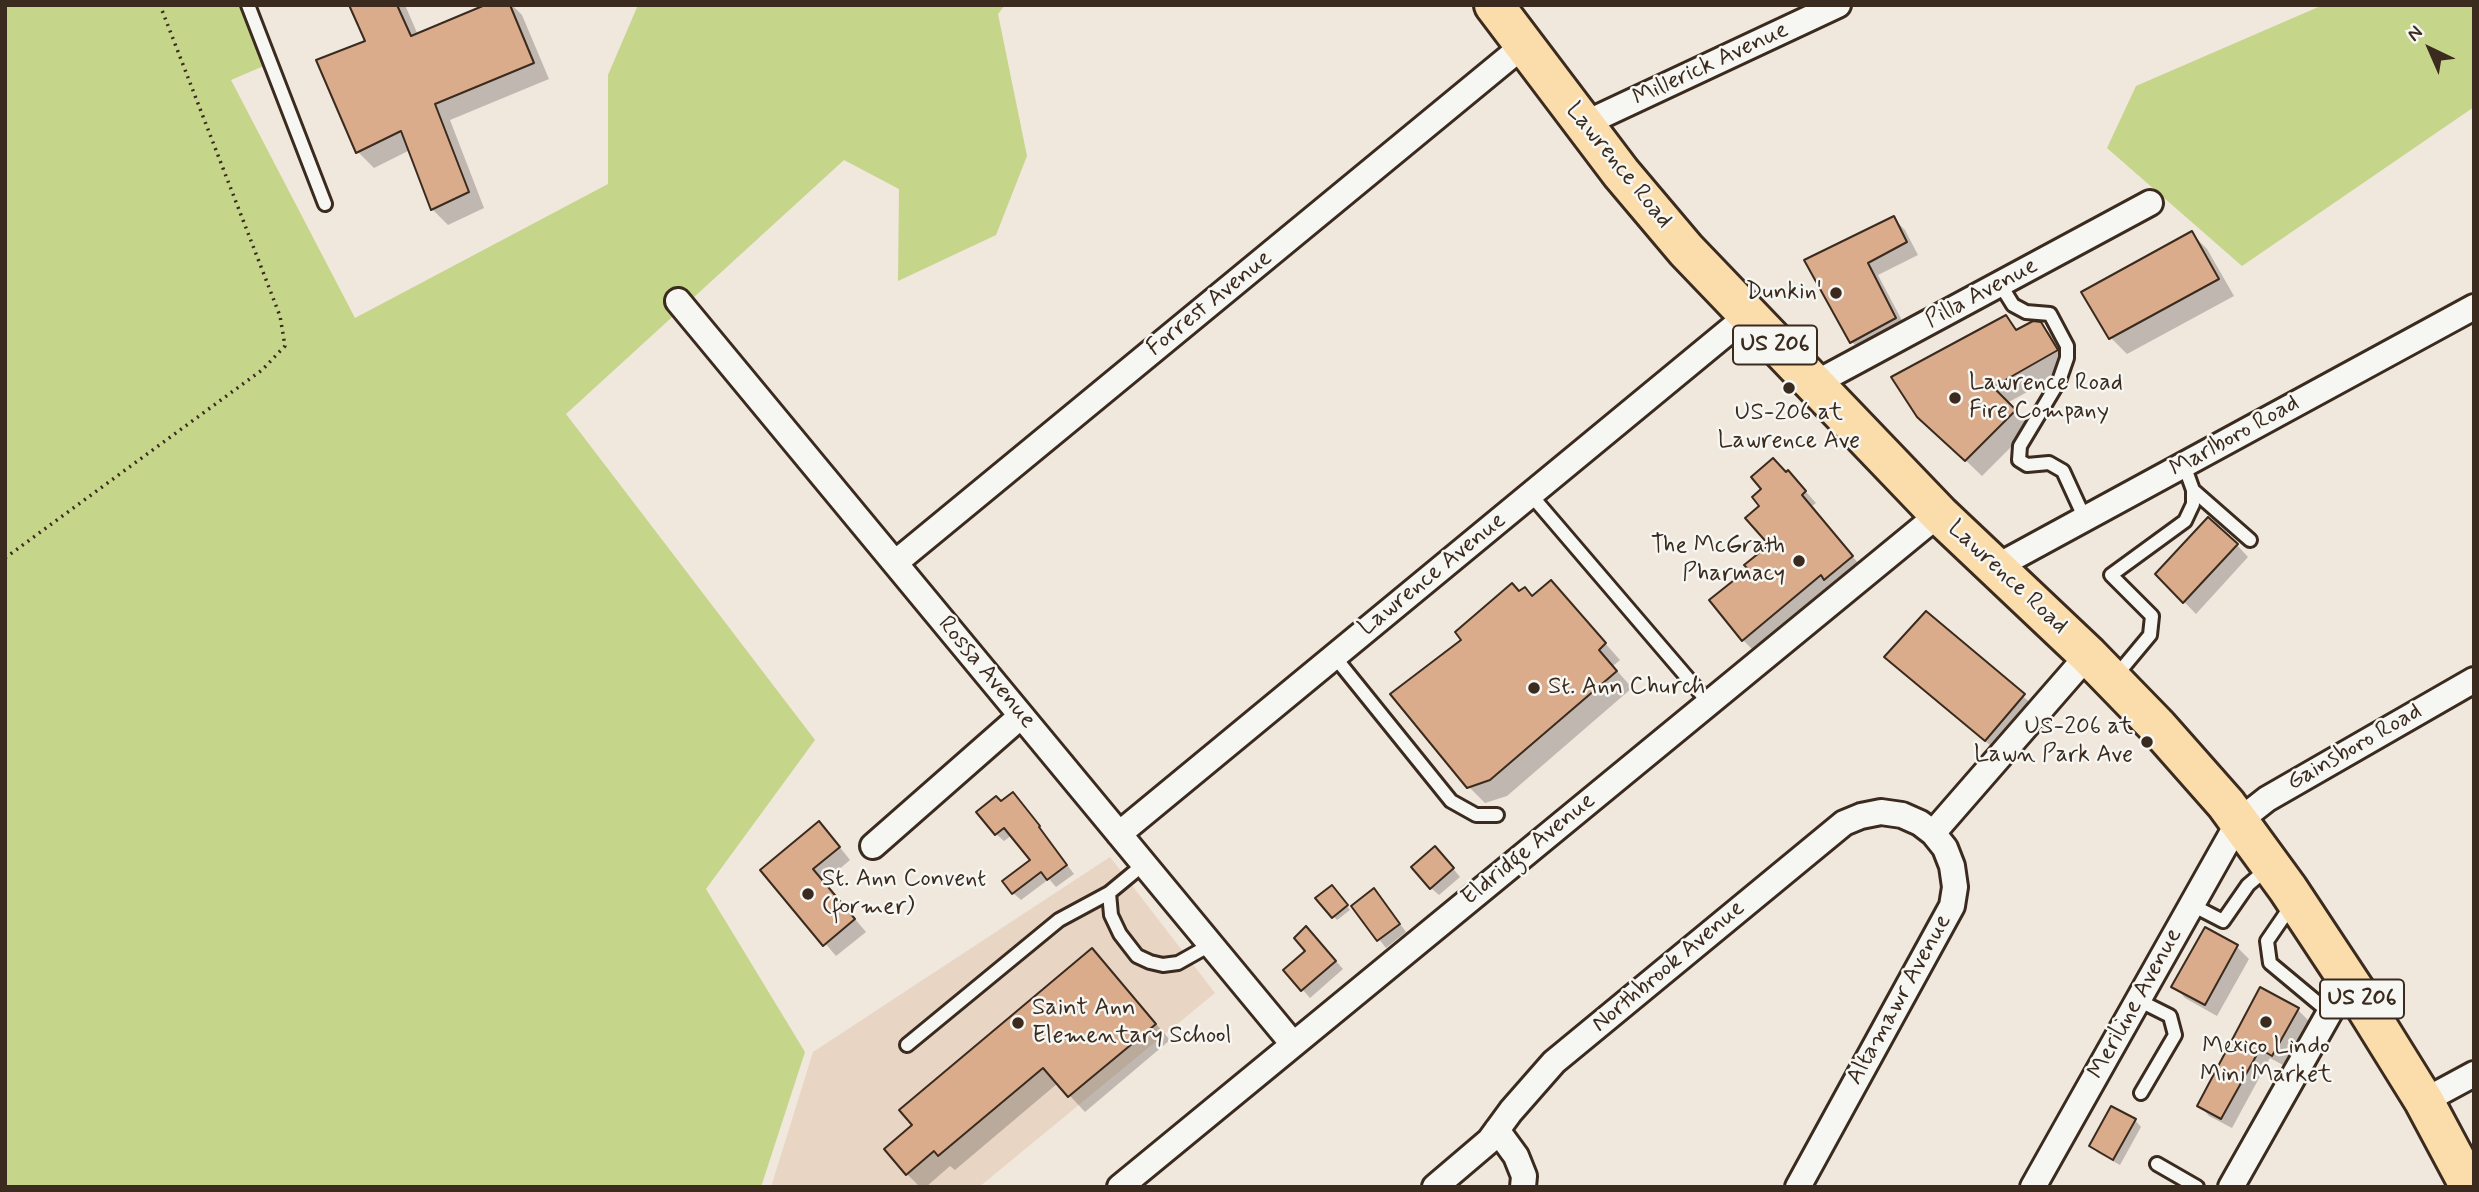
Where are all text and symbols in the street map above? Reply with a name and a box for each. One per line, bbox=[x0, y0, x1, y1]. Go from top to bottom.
north arrow bbox=[2395, 14, 2465, 84]
street label: Millerick Avenue bbox=[1629, 16, 1793, 114]
text: N bbox=[2402, 20, 2428, 47]
street label: Lawrence Road bbox=[1558, 97, 1678, 235]
street label: Forrest Avenue bbox=[1141, 245, 1279, 363]
street label: Pilla Avenue bbox=[1921, 252, 2043, 336]
place label: Dunkin' bbox=[1746, 279, 1822, 307]
marker: Dunkin' bbox=[1828, 285, 1844, 301]
road number: US 206 bbox=[1733, 326, 1817, 364]
place label: Lawrence Road Fire Company bbox=[1969, 370, 2123, 426]
marker: US-206 at Lawrence Ave bbox=[1781, 380, 1797, 396]
marker: Lawrence Road Fire Company bbox=[1947, 390, 1963, 406]
street label: Marlboro Road bbox=[2165, 390, 2305, 484]
place label: US-206 at Lawrence Ave bbox=[1718, 400, 1860, 456]
street label: Lawrence Avenue bbox=[1354, 507, 1512, 643]
street label: Lawrence Road bbox=[1941, 515, 2073, 641]
place label: The McGrath Pharmacy bbox=[1651, 533, 1785, 589]
marker: The McGrath Pharmacy bbox=[1791, 553, 1807, 569]
street label: Rossa Avenue bbox=[931, 611, 1041, 735]
place label: St. Ann Church bbox=[1548, 674, 1705, 702]
marker: St. Ann Church bbox=[1526, 680, 1542, 696]
street label: Gainsboro Road bbox=[2283, 698, 2427, 798]
place label: US-206 at Lawn Park Ave bbox=[1974, 714, 2133, 770]
marker: US-206 at Lawn Park Ave bbox=[2139, 734, 2155, 750]
street label: Eldridge Avenue bbox=[1456, 787, 1602, 913]
place label: St. Ann Convent (former) bbox=[822, 866, 986, 922]
marker: St. Ann Convent (former) bbox=[800, 886, 816, 902]
street label: Northbrook Avenue bbox=[1587, 895, 1751, 1039]
street label: Altamawr Avenue bbox=[1841, 910, 1959, 1090]
street label: Meriline Avenue bbox=[2083, 924, 2189, 1084]
road number: US 206 bbox=[2320, 980, 2404, 1018]
place label: Saint Ann Elementary School bbox=[1032, 995, 1231, 1051]
marker: Mexico Lindo Mini Market bbox=[2258, 1014, 2274, 1030]
marker: Saint Ann Elementary School bbox=[1010, 1015, 1026, 1031]
place label: Mexico Lindo Mini Market bbox=[2200, 1034, 2332, 1090]

